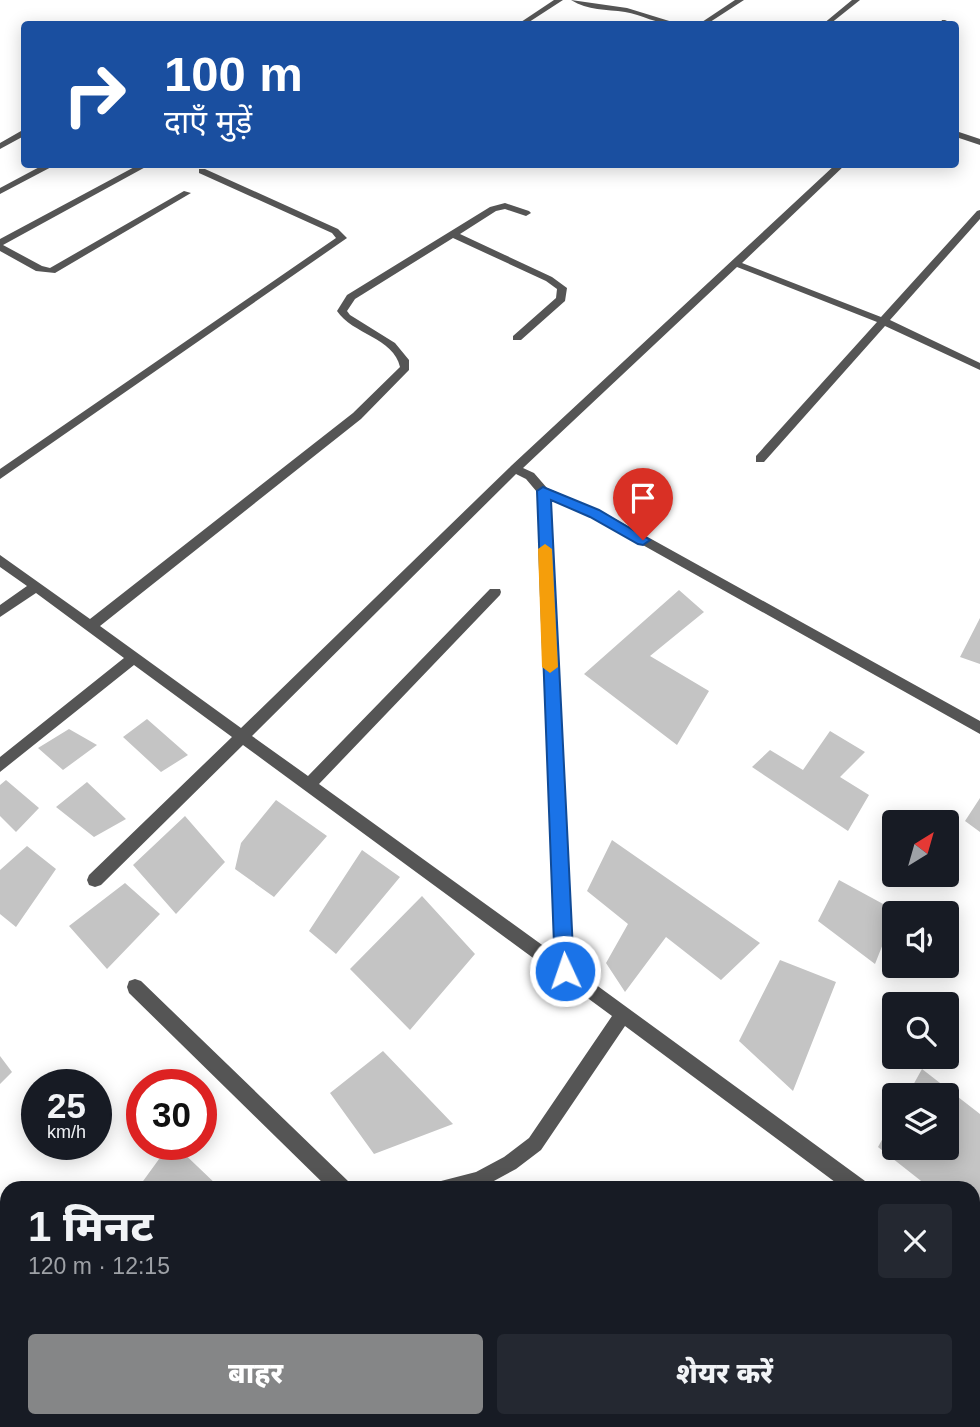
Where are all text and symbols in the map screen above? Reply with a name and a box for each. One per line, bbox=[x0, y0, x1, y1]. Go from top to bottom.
text: 100 m bbox=[164, 47, 303, 101]
icon: right bbox=[49, 49, 140, 140]
text: दाएँ मुड़ें bbox=[164, 104, 252, 140]
pin bbox=[613, 468, 673, 540]
icon: arrive bbox=[624, 479, 662, 517]
north arrow bbox=[882, 810, 959, 887]
map controls bbox=[882, 810, 959, 1160]
button: sound bbox=[882, 901, 959, 978]
position arrow bbox=[528, 934, 602, 1008]
button: search bbox=[882, 992, 959, 1069]
speed limit sign: 30 bbox=[126, 1069, 217, 1160]
button: layers bbox=[882, 1083, 959, 1160]
text: 25 bbox=[47, 1086, 86, 1125]
text: km/h bbox=[47, 1122, 86, 1142]
text: 1 मिनट bbox=[28, 1203, 153, 1250]
button: close bbox=[878, 1204, 952, 1278]
text: 120 m · 12:15 bbox=[28, 1253, 170, 1279]
button: बाहर bbox=[28, 1334, 483, 1414]
button: शेयर करें bbox=[497, 1334, 952, 1414]

